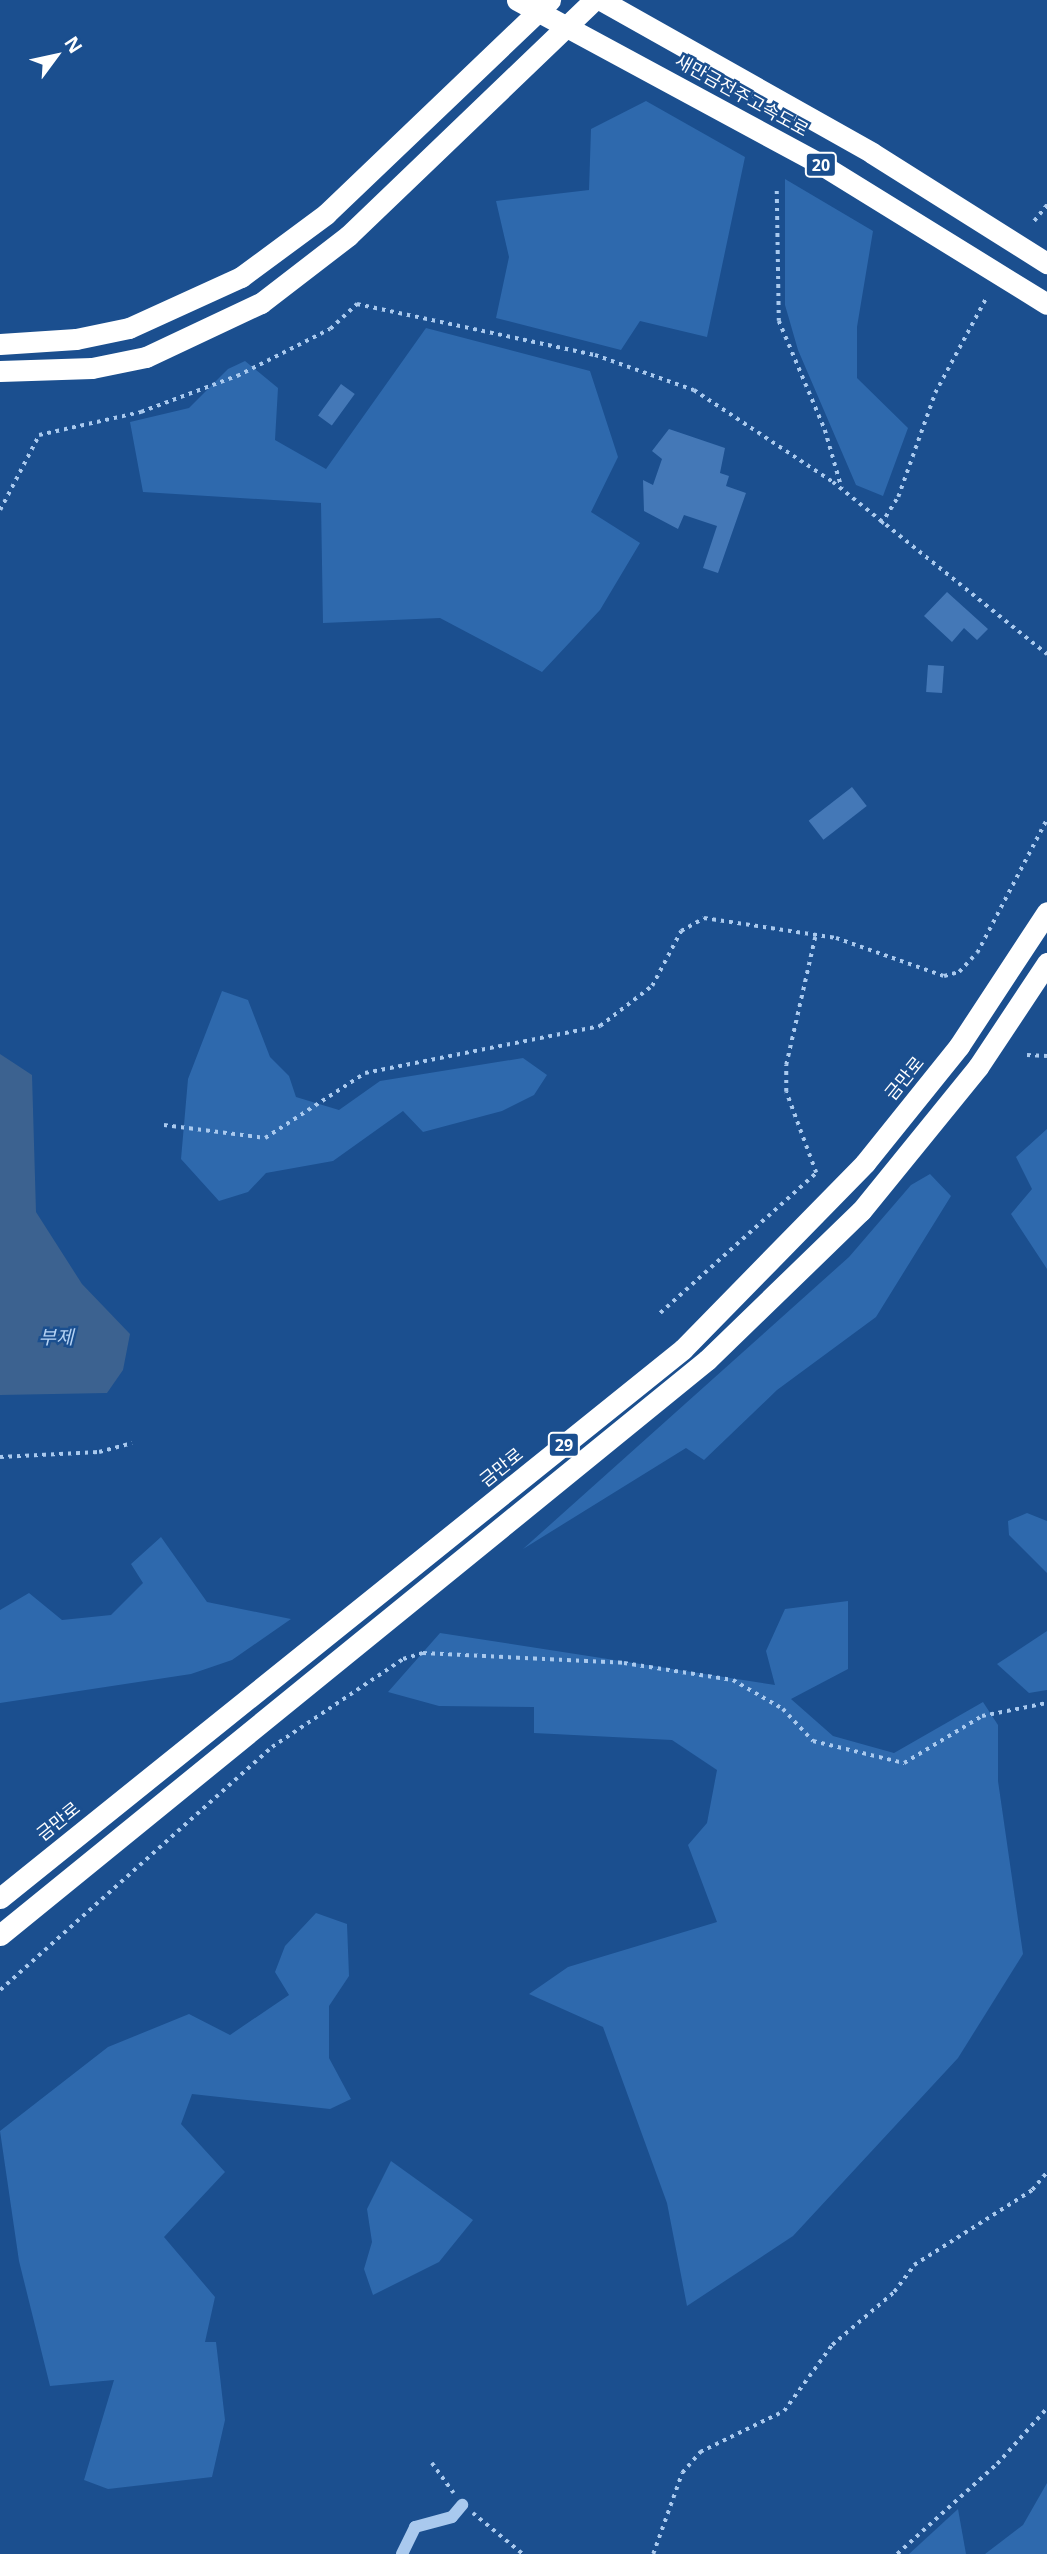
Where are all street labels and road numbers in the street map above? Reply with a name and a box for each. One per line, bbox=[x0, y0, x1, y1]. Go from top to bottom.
street label: 새만금전주고속도로 bbox=[672, 49, 812, 141]
road number: 20 bbox=[804, 153, 838, 178]
street label: 금만로 bbox=[880, 1052, 928, 1104]
road number: 29 bbox=[546, 1432, 582, 1457]
street label: 금만로 bbox=[475, 1443, 527, 1491]
street label: 금만로 bbox=[32, 1797, 84, 1845]

